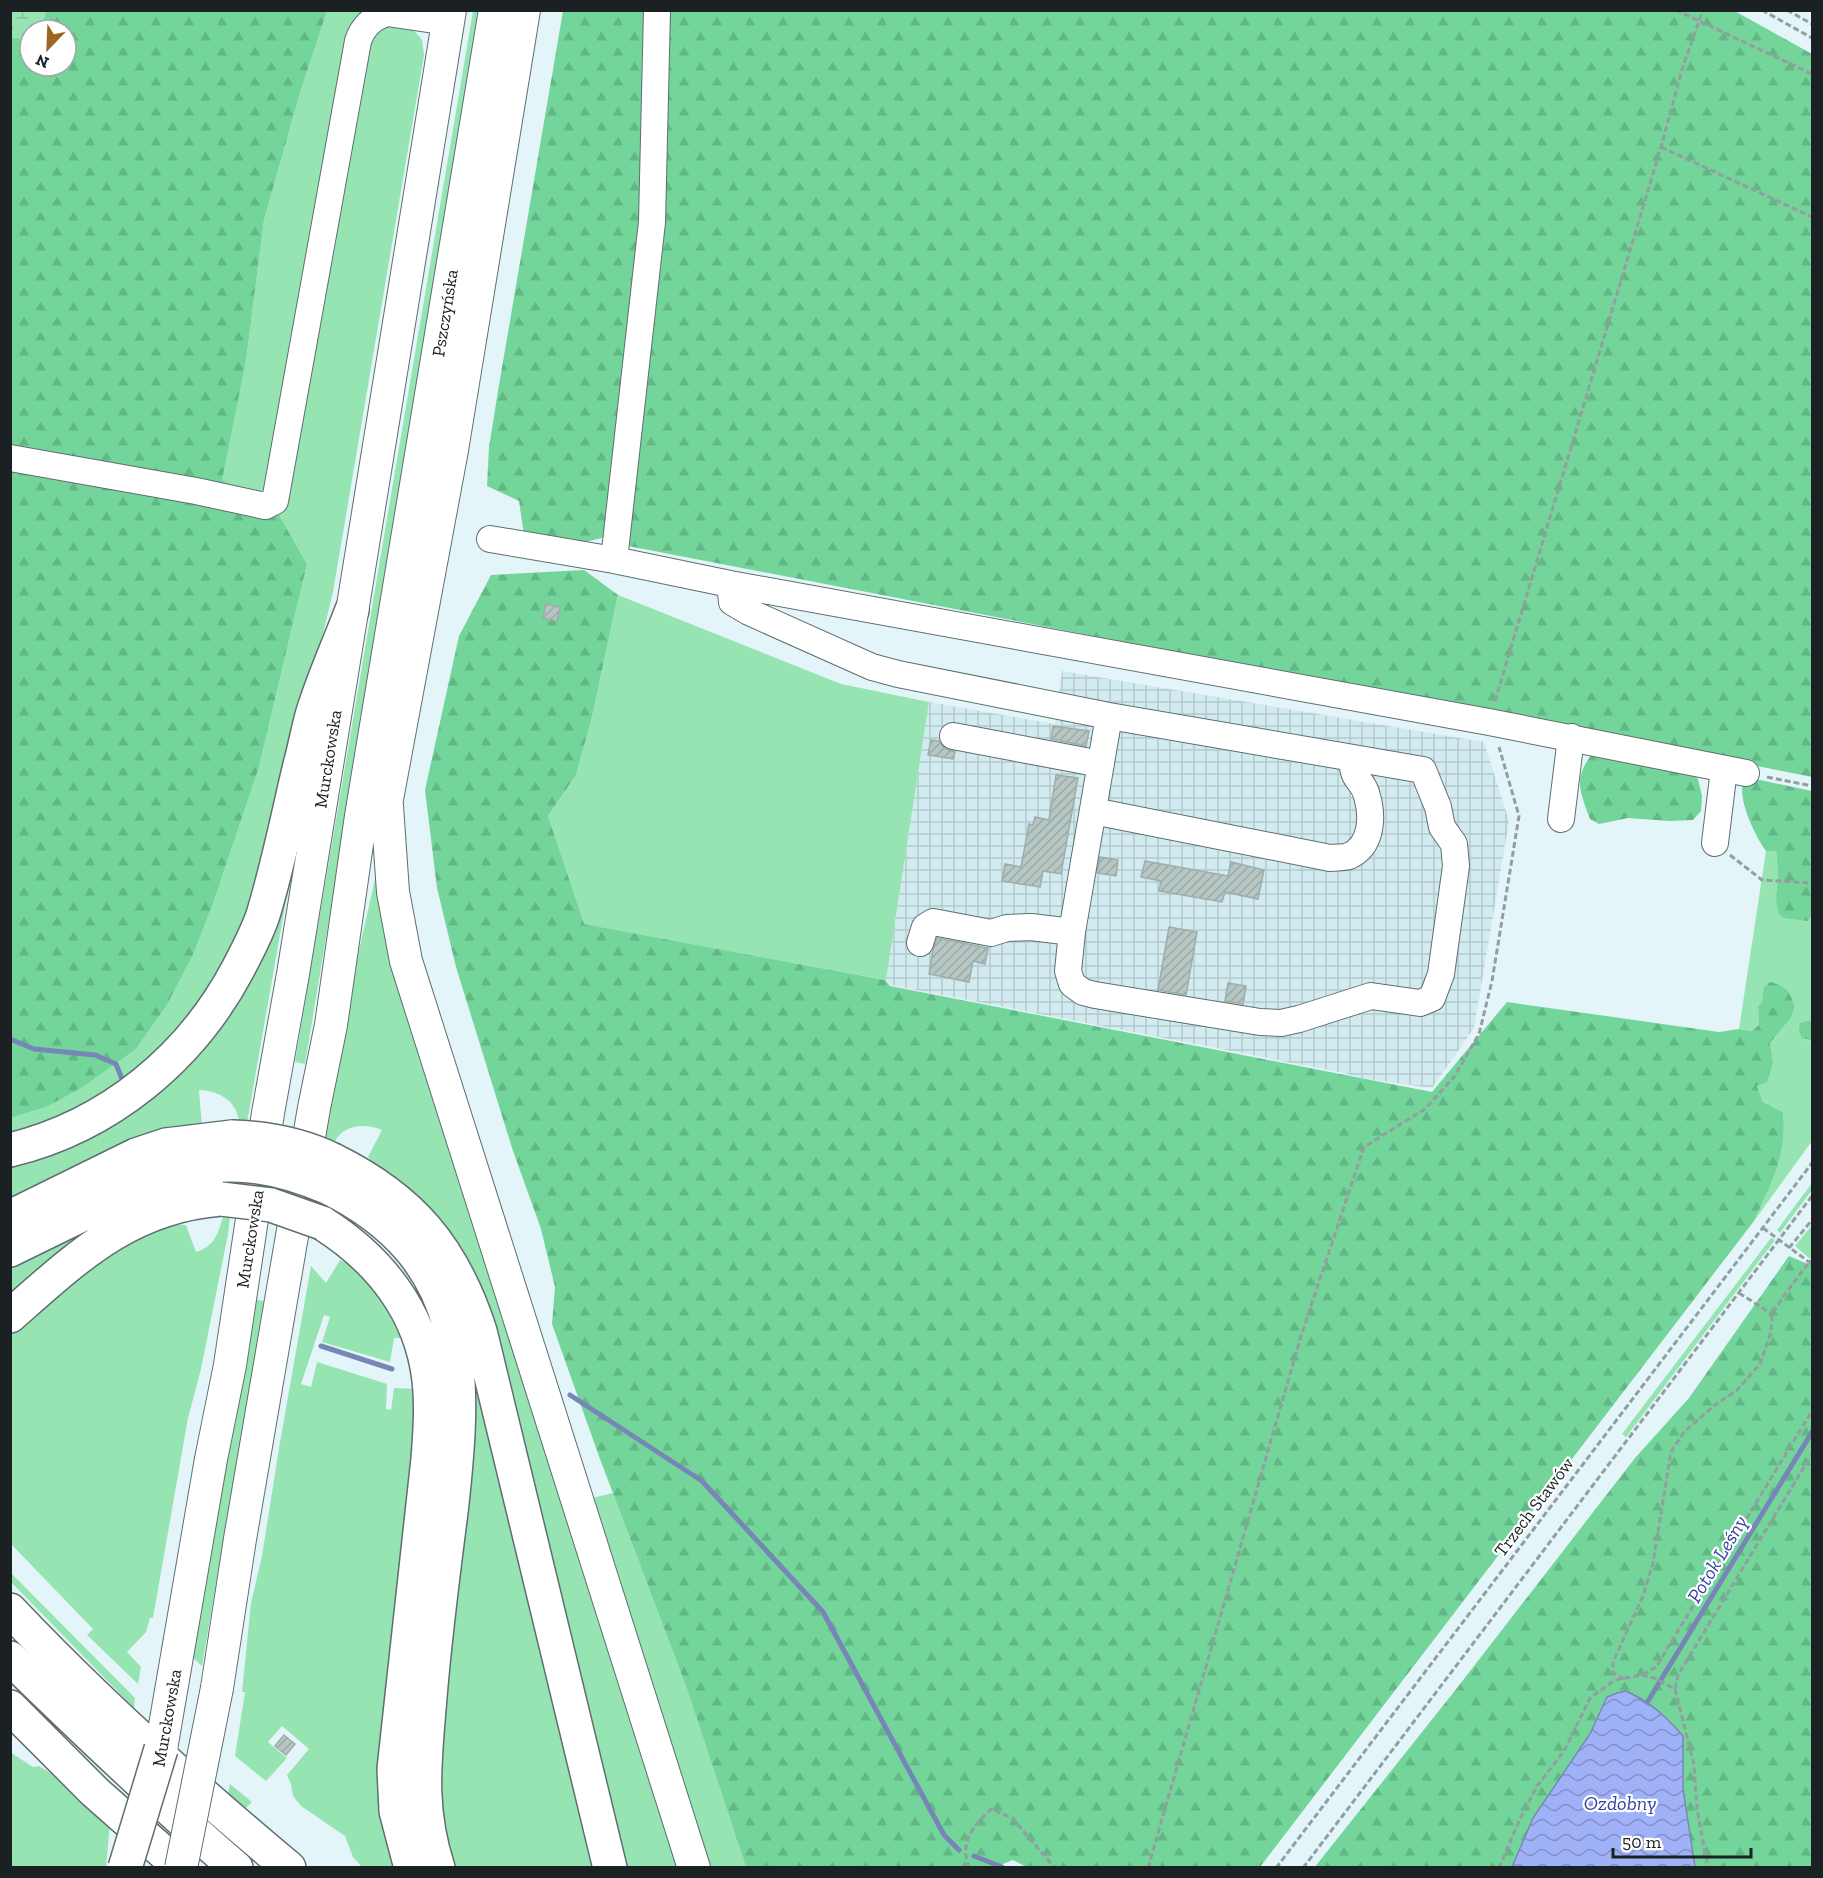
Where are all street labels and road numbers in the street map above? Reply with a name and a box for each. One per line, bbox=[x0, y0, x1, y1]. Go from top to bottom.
street label: Pszczyńska bbox=[427, 267, 463, 358]
street label: Murckowska bbox=[309, 708, 347, 810]
street label: Murckowska bbox=[231, 1188, 269, 1290]
street label: Trzech Stawów bbox=[1490, 1453, 1579, 1561]
street label: Murckowska bbox=[148, 1667, 186, 1769]

